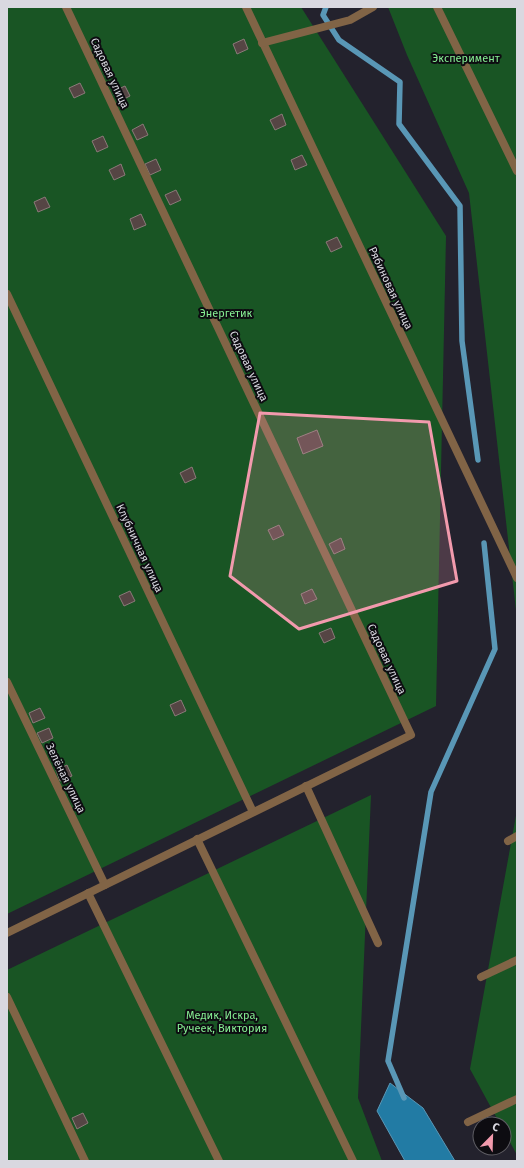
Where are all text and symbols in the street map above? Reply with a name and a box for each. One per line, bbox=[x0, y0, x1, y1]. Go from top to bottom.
street label: Садовая улица bbox=[88, 36, 132, 111]
park label: Эксперимент bbox=[432, 52, 500, 65]
street label: Рябиновая улица bbox=[366, 245, 415, 332]
park label: Энергетик bbox=[200, 307, 252, 320]
street label: Садовая улица bbox=[227, 329, 271, 404]
street label: Клубничная улица bbox=[113, 502, 166, 594]
street label: Садовая улица bbox=[365, 622, 409, 697]
street label: Зелёная улица bbox=[43, 741, 88, 815]
park label: Медик, Искра, Ручеек, Виктория bbox=[177, 1009, 267, 1035]
north arrow bbox=[472, 1116, 512, 1156]
text: С bbox=[490, 1120, 502, 1135]

